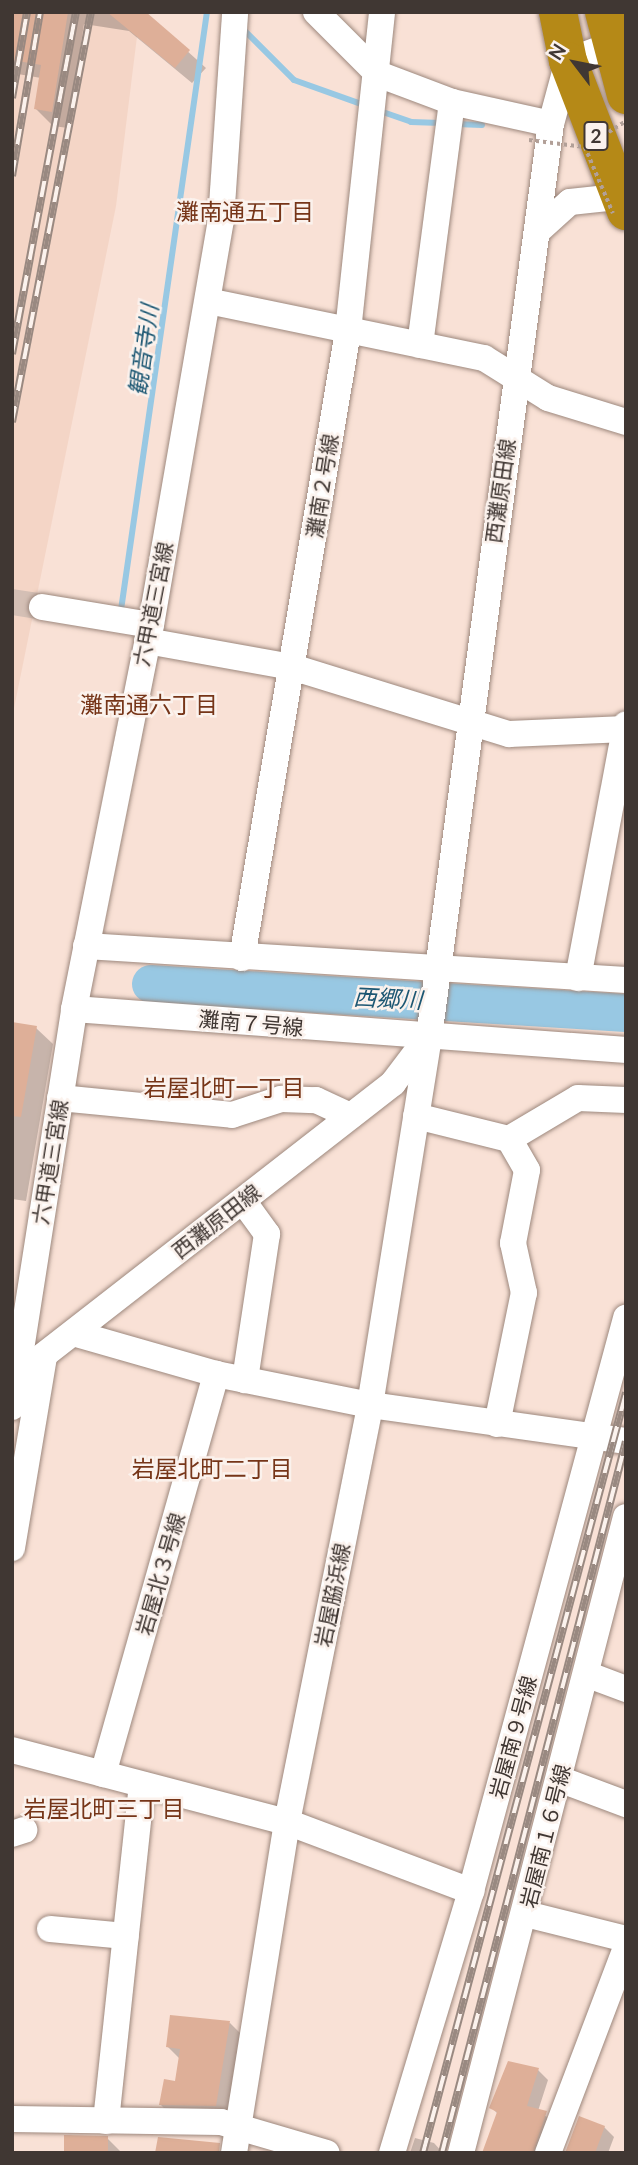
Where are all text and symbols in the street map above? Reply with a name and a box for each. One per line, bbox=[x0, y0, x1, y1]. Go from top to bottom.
north arrow bbox=[540, 28, 610, 98]
text: N bbox=[543, 39, 570, 64]
road number: 2 bbox=[582, 120, 610, 152]
district label: 灘南通五丁目 bbox=[176, 197, 314, 225]
water label: 観音寺川 bbox=[123, 303, 163, 397]
street label: 灘南２号線 bbox=[301, 432, 343, 540]
street label: 西灘原田線 bbox=[480, 437, 520, 545]
street label: 六甲道三宮線 bbox=[129, 540, 177, 668]
district label: 灘南通六丁目 bbox=[80, 690, 218, 718]
water label: 西郷川 bbox=[353, 982, 423, 1014]
street label: 灘南７号線 bbox=[198, 1006, 304, 1040]
district label: 岩屋北町一丁目 bbox=[144, 1073, 304, 1101]
street label: 六甲道三宮線 bbox=[28, 1098, 72, 1226]
street label: 西灘原田線 bbox=[167, 1179, 265, 1263]
district label: 岩屋北町二丁目 bbox=[132, 1454, 292, 1482]
street label: 岩屋北３号線 bbox=[131, 1510, 189, 1638]
street label: 岩屋脇浜線 bbox=[310, 1541, 354, 1649]
street label: 岩屋南９号線 bbox=[485, 1673, 541, 1801]
street label: 岩屋南１６号線 bbox=[515, 1762, 575, 1910]
district label: 岩屋北町三丁目 bbox=[24, 1794, 184, 1822]

